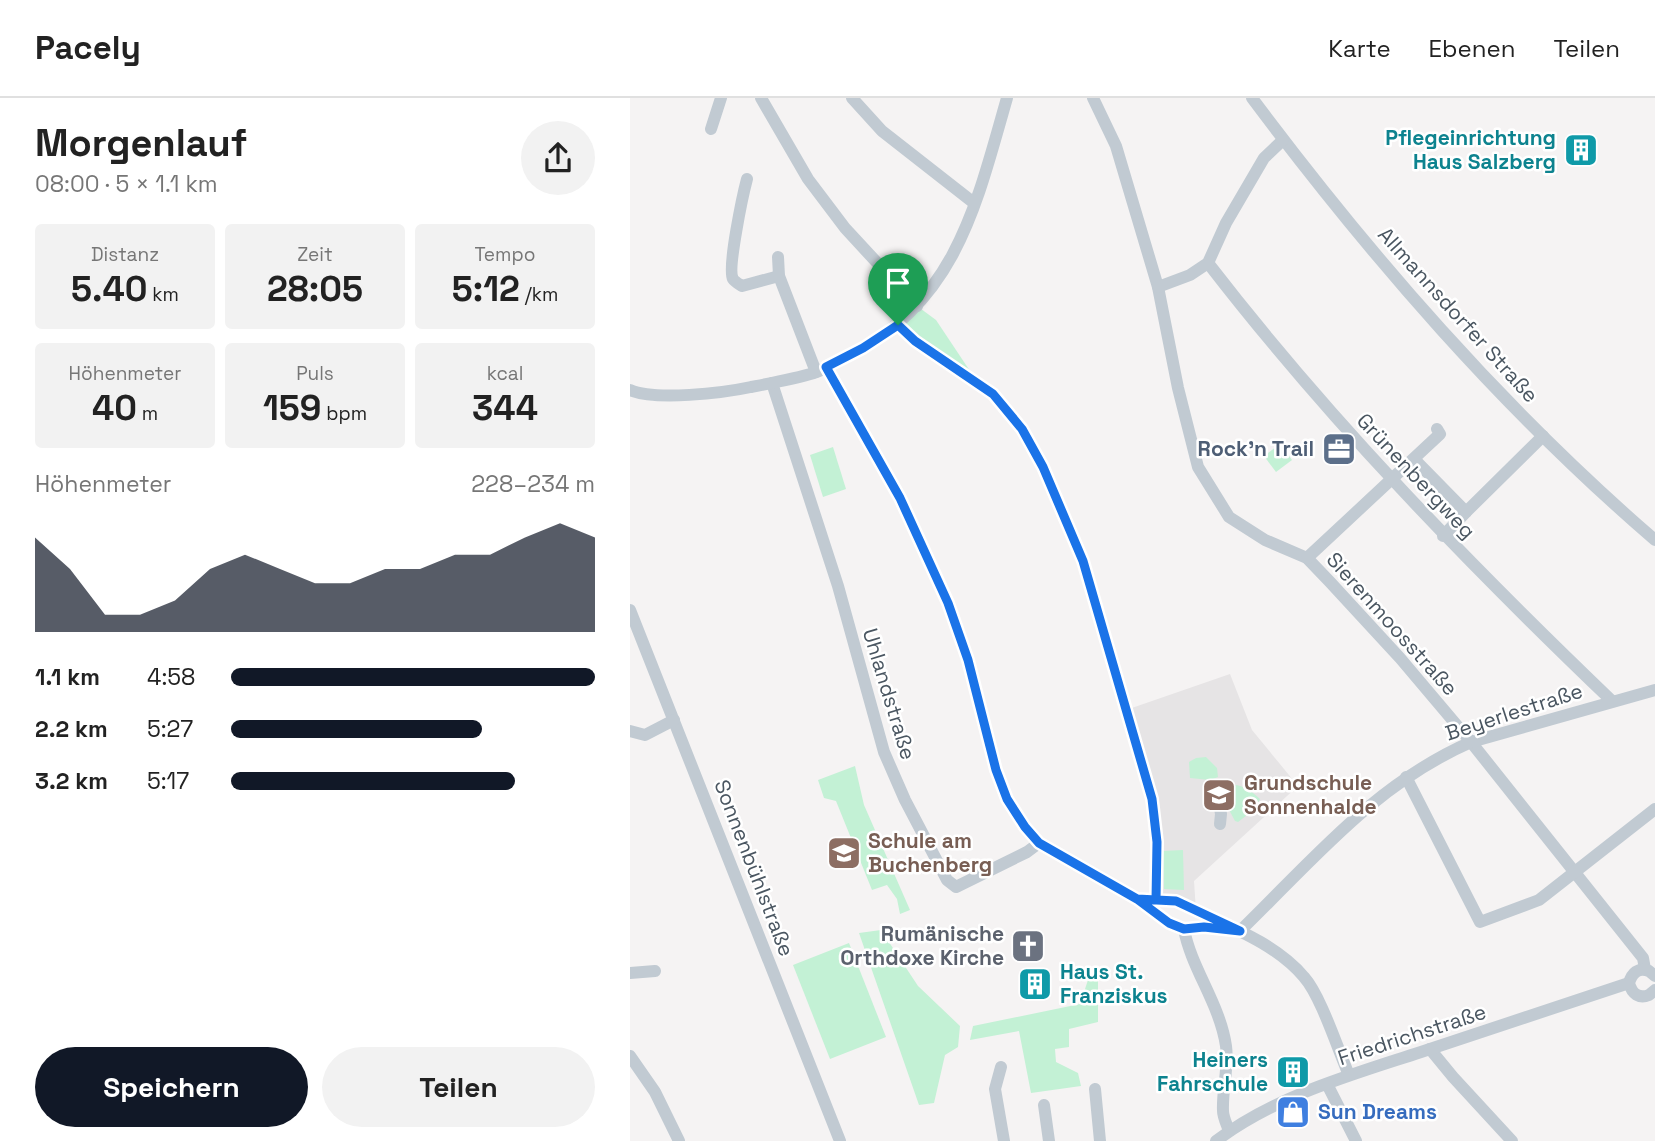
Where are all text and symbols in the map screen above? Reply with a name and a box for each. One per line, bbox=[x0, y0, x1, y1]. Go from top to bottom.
text: Pacely bbox=[35, 27, 141, 69]
text: Karte bbox=[1328, 33, 1391, 64]
text: Ebenen bbox=[1429, 33, 1515, 64]
text: Teilen bbox=[1553, 33, 1620, 64]
text: Morgenlauf bbox=[35, 119, 247, 167]
button: share bbox=[521, 121, 595, 195]
place label: Pflegeinrichtung Haus Salzberg bbox=[1385, 124, 1556, 175]
building icon: Pflegeinrichtung Haus Salzberg bbox=[1562, 131, 1600, 169]
text: 08:00 · 5 × 1.1 km bbox=[35, 169, 218, 199]
street label: Allmannsdorfer Straße bbox=[1372, 221, 1544, 408]
text: Distanz bbox=[91, 242, 159, 267]
text: Zeit bbox=[297, 242, 333, 267]
text: Tempo bbox=[475, 242, 535, 267]
pin bbox=[868, 253, 928, 325]
icon: arrive bbox=[879, 264, 917, 302]
text: 5.40 bbox=[71, 267, 147, 311]
text: 28:05 bbox=[267, 267, 363, 311]
text: 5:12 bbox=[452, 267, 520, 311]
text: km bbox=[147, 282, 179, 307]
text: /km bbox=[520, 282, 558, 307]
text: Höhenmeter bbox=[69, 361, 181, 386]
text: Puls bbox=[296, 361, 334, 386]
text: kcal bbox=[487, 361, 523, 386]
text: 40 bbox=[92, 386, 137, 430]
text: 159 bbox=[263, 386, 321, 430]
text: 344 bbox=[472, 386, 538, 430]
text: m bbox=[137, 401, 158, 426]
text: bpm bbox=[321, 401, 367, 426]
street label: Grünenbergweg bbox=[1351, 407, 1482, 544]
office icon: Rock'n Trail bbox=[1320, 430, 1358, 468]
place label: Rock'n Trail bbox=[1198, 435, 1314, 462]
text: Höhenmeter bbox=[35, 469, 172, 499]
text: 228–234 m bbox=[471, 469, 595, 499]
street label: Sierenmoosstraße bbox=[1321, 546, 1464, 701]
street label: Uhlandstraße bbox=[857, 625, 922, 763]
text: 1.1 km bbox=[35, 662, 100, 692]
text: 4:58 bbox=[147, 662, 195, 692]
street label: Beyerlestraße bbox=[1442, 677, 1586, 746]
text: 2.2 km bbox=[35, 714, 108, 744]
text: 5:27 bbox=[147, 714, 193, 744]
text: 3.2 km bbox=[35, 766, 108, 796]
text: 5:17 bbox=[147, 766, 189, 796]
place label: Grundschule Sonnenhalde bbox=[1244, 769, 1377, 820]
street label: Sonnenbühlstraße bbox=[708, 776, 801, 960]
school or university icon: Grundschule Sonnenhalde bbox=[1200, 776, 1238, 814]
place label: Schule am Buchenberg bbox=[868, 827, 992, 878]
school or university icon: Schule am Buchenberg bbox=[825, 834, 863, 872]
place label: Rumänische Orthdoxe Kirche bbox=[840, 920, 1004, 971]
church icon: Rumänische Orthdoxe Kirche bbox=[1009, 927, 1047, 965]
place label: Haus St. Franziskus bbox=[1060, 958, 1168, 1009]
building icon: Haus St. Franziskus bbox=[1016, 965, 1054, 1003]
street label: Friedrichstraße bbox=[1334, 998, 1490, 1071]
place label: Heiners Fahrschule bbox=[1157, 1046, 1268, 1097]
button: Speichern bbox=[35, 1047, 308, 1127]
button: Teilen bbox=[322, 1047, 595, 1127]
building icon: Heiners Fahrschule bbox=[1274, 1053, 1312, 1091]
shop icon: Sun Dreams bbox=[1274, 1093, 1312, 1131]
place label: Sun Dreams bbox=[1318, 1098, 1437, 1125]

